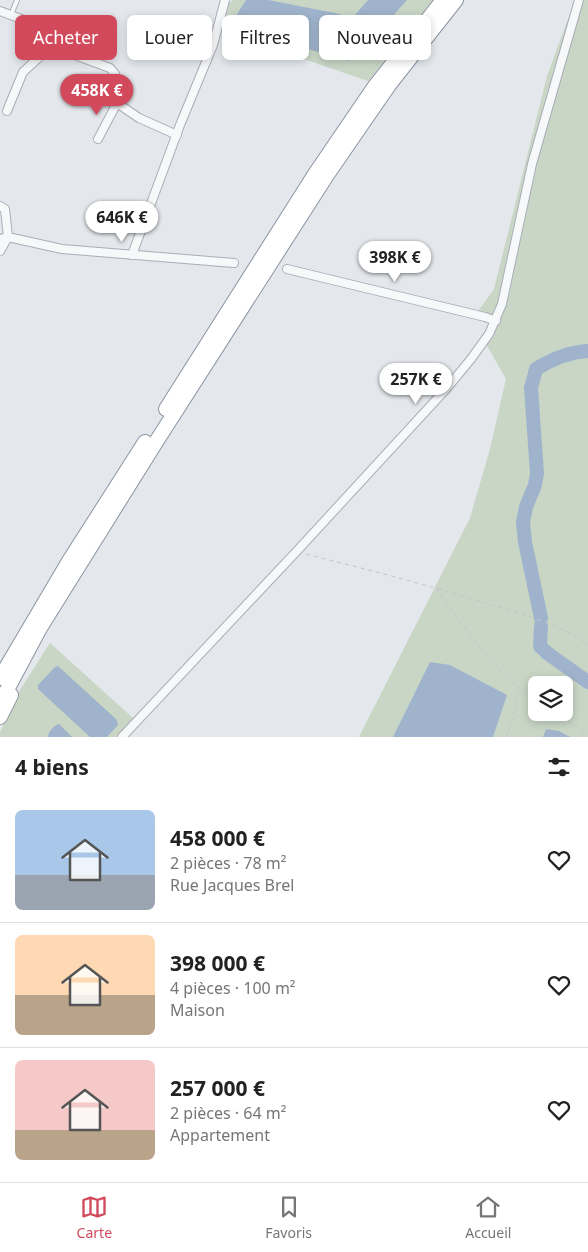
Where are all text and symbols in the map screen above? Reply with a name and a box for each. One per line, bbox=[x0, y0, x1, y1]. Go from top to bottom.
chip: Acheter bbox=[15, 15, 117, 60]
chip: Louer bbox=[127, 15, 212, 60]
chip: Filtres bbox=[222, 15, 309, 60]
chip: Nouveau bbox=[319, 15, 431, 60]
pin: 458K € bbox=[56, 74, 138, 116]
text: 458K € bbox=[71, 79, 123, 101]
pin: 646K € bbox=[81, 200, 163, 243]
text: 646K € bbox=[96, 206, 148, 228]
pin: 398K € bbox=[354, 240, 436, 283]
text: 398K € bbox=[369, 246, 421, 268]
pin: 257K € bbox=[375, 362, 457, 405]
text: 257K € bbox=[390, 368, 442, 390]
map controls bbox=[528, 676, 573, 721]
button: layers bbox=[528, 676, 573, 721]
text: 4 biens bbox=[15, 753, 89, 781]
icon: filters bbox=[545, 753, 573, 781]
text: 458 000 € bbox=[170, 824, 265, 852]
icon: home bbox=[55, 830, 115, 890]
icon: heart bbox=[545, 846, 573, 874]
text: 2 pièces · 78 m² bbox=[170, 852, 286, 874]
text: Rue Jacques Brel bbox=[170, 874, 294, 896]
text: 398 000 € bbox=[170, 949, 265, 977]
icon: home bbox=[55, 955, 115, 1015]
icon: heart bbox=[545, 971, 573, 999]
text: 4 pièces · 100 m² bbox=[170, 977, 295, 999]
text: Maison bbox=[170, 999, 225, 1021]
text: 257 000 € bbox=[170, 1074, 265, 1102]
icon: home bbox=[55, 1080, 115, 1140]
icon: heart bbox=[545, 1096, 573, 1124]
text: 2 pièces · 64 m² bbox=[170, 1102, 286, 1124]
text: Appartement bbox=[170, 1124, 270, 1146]
tab: Carte bbox=[77, 1193, 112, 1242]
tab: Favoris bbox=[265, 1193, 312, 1242]
tab: Accueil bbox=[465, 1193, 511, 1242]

